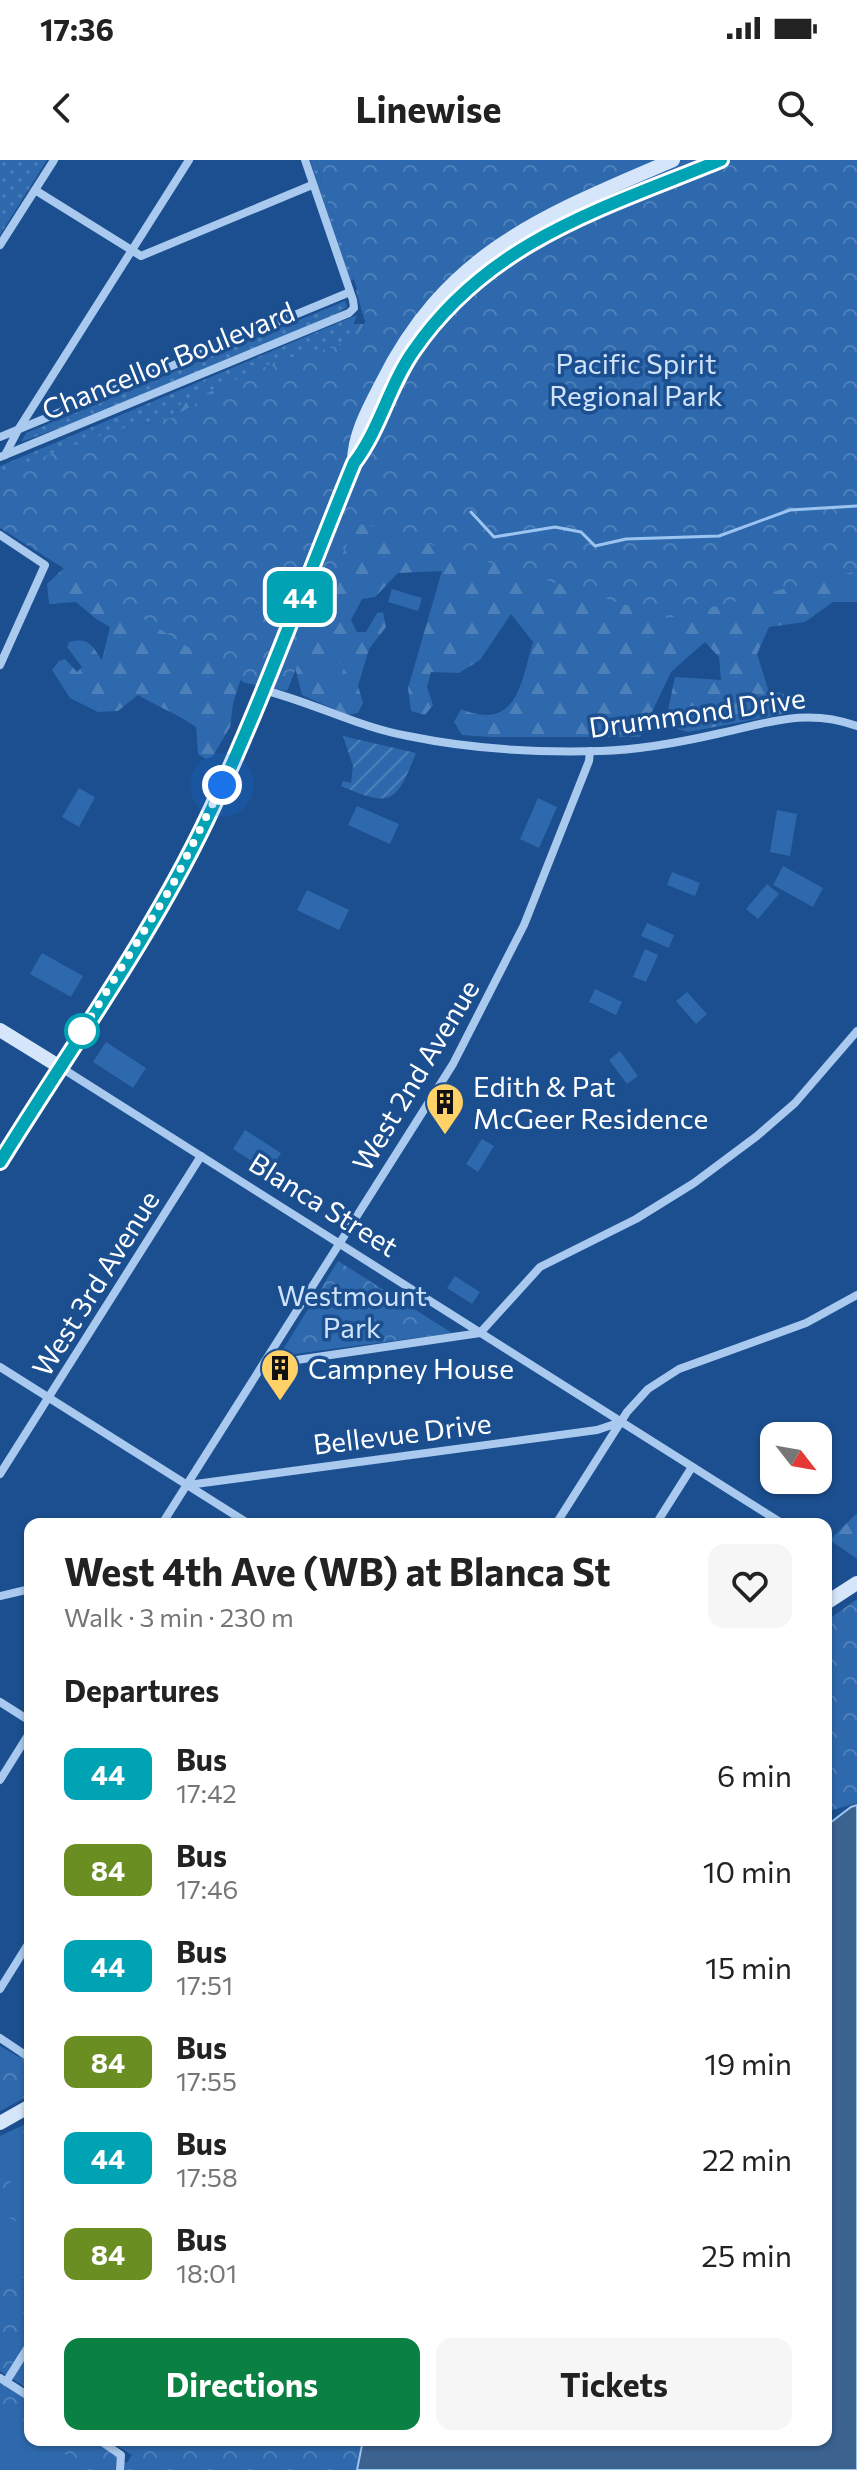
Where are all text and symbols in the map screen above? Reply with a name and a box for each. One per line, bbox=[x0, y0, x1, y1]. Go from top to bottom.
text: 17:36 bbox=[40, 10, 114, 47]
icon: back bbox=[40, 86, 84, 130]
text: Linewise bbox=[356, 86, 501, 130]
icon: search bbox=[773, 86, 817, 130]
street label: Chancellor Boulevard bbox=[37, 294, 299, 426]
park label: Pacific Spirit Regional Park bbox=[549, 346, 723, 412]
line badge: 44 bbox=[264, 571, 336, 623]
text: 44 bbox=[283, 580, 317, 614]
street label: Drummond Drive bbox=[587, 680, 807, 744]
your location bbox=[202, 765, 242, 805]
street label: West 2nd Avenue bbox=[344, 973, 486, 1177]
unlabelled marker bbox=[65, 1014, 99, 1048]
place label: Edith & Pat McGeer Residence bbox=[473, 1069, 708, 1135]
building icon: Edith & Pat McGeer Residence bbox=[424, 1081, 466, 1136]
street label: Blanca Street bbox=[243, 1145, 405, 1263]
street label: West 3rd Avenue bbox=[24, 1184, 166, 1382]
park label: Westmount Park bbox=[277, 1278, 427, 1344]
building icon: Campney House bbox=[259, 1347, 301, 1402]
place label: Campney House bbox=[308, 1351, 514, 1385]
street label: Bellevue Drive bbox=[311, 1405, 493, 1461]
north arrow bbox=[760, 1422, 832, 1494]
map controls bbox=[760, 1422, 832, 1494]
button: heart bbox=[708, 1544, 792, 1628]
text: West 4th Ave (WB) at Blanca St bbox=[64, 1547, 611, 1594]
text: Walk · 3 min · 230 m bbox=[64, 1601, 294, 1632]
text: Departures bbox=[64, 1671, 219, 1708]
text: Bus bbox=[176, 1740, 227, 1777]
text: 6 min bbox=[717, 1756, 792, 1793]
text: 44 bbox=[91, 1757, 125, 1791]
text: 17:42 bbox=[176, 1777, 237, 1808]
text: Bus bbox=[176, 1836, 227, 1873]
text: 10 min bbox=[703, 1852, 792, 1889]
text: 84 bbox=[91, 1853, 125, 1887]
text: 17:46 bbox=[176, 1873, 238, 1904]
text: Bus bbox=[176, 1932, 227, 1969]
text: 15 min bbox=[705, 1948, 792, 1985]
text: 44 bbox=[91, 1949, 125, 1983]
text: 17:51 bbox=[176, 1969, 233, 2000]
text: Bus bbox=[176, 2028, 227, 2065]
text: 19 min bbox=[704, 2044, 792, 2081]
text: 84 bbox=[91, 2045, 125, 2079]
text: 17:55 bbox=[176, 2065, 237, 2096]
text: Bus bbox=[176, 2124, 227, 2161]
text: 22 min bbox=[702, 2140, 792, 2177]
text: 44 bbox=[91, 2141, 125, 2175]
text: 17:58 bbox=[176, 2161, 238, 2192]
text: Bus bbox=[176, 2220, 227, 2257]
text: 25 min bbox=[701, 2236, 792, 2273]
text: 84 bbox=[91, 2237, 125, 2271]
text: 18:01 bbox=[176, 2257, 237, 2288]
button: Directions bbox=[64, 2338, 420, 2430]
button: Tickets bbox=[436, 2338, 792, 2430]

